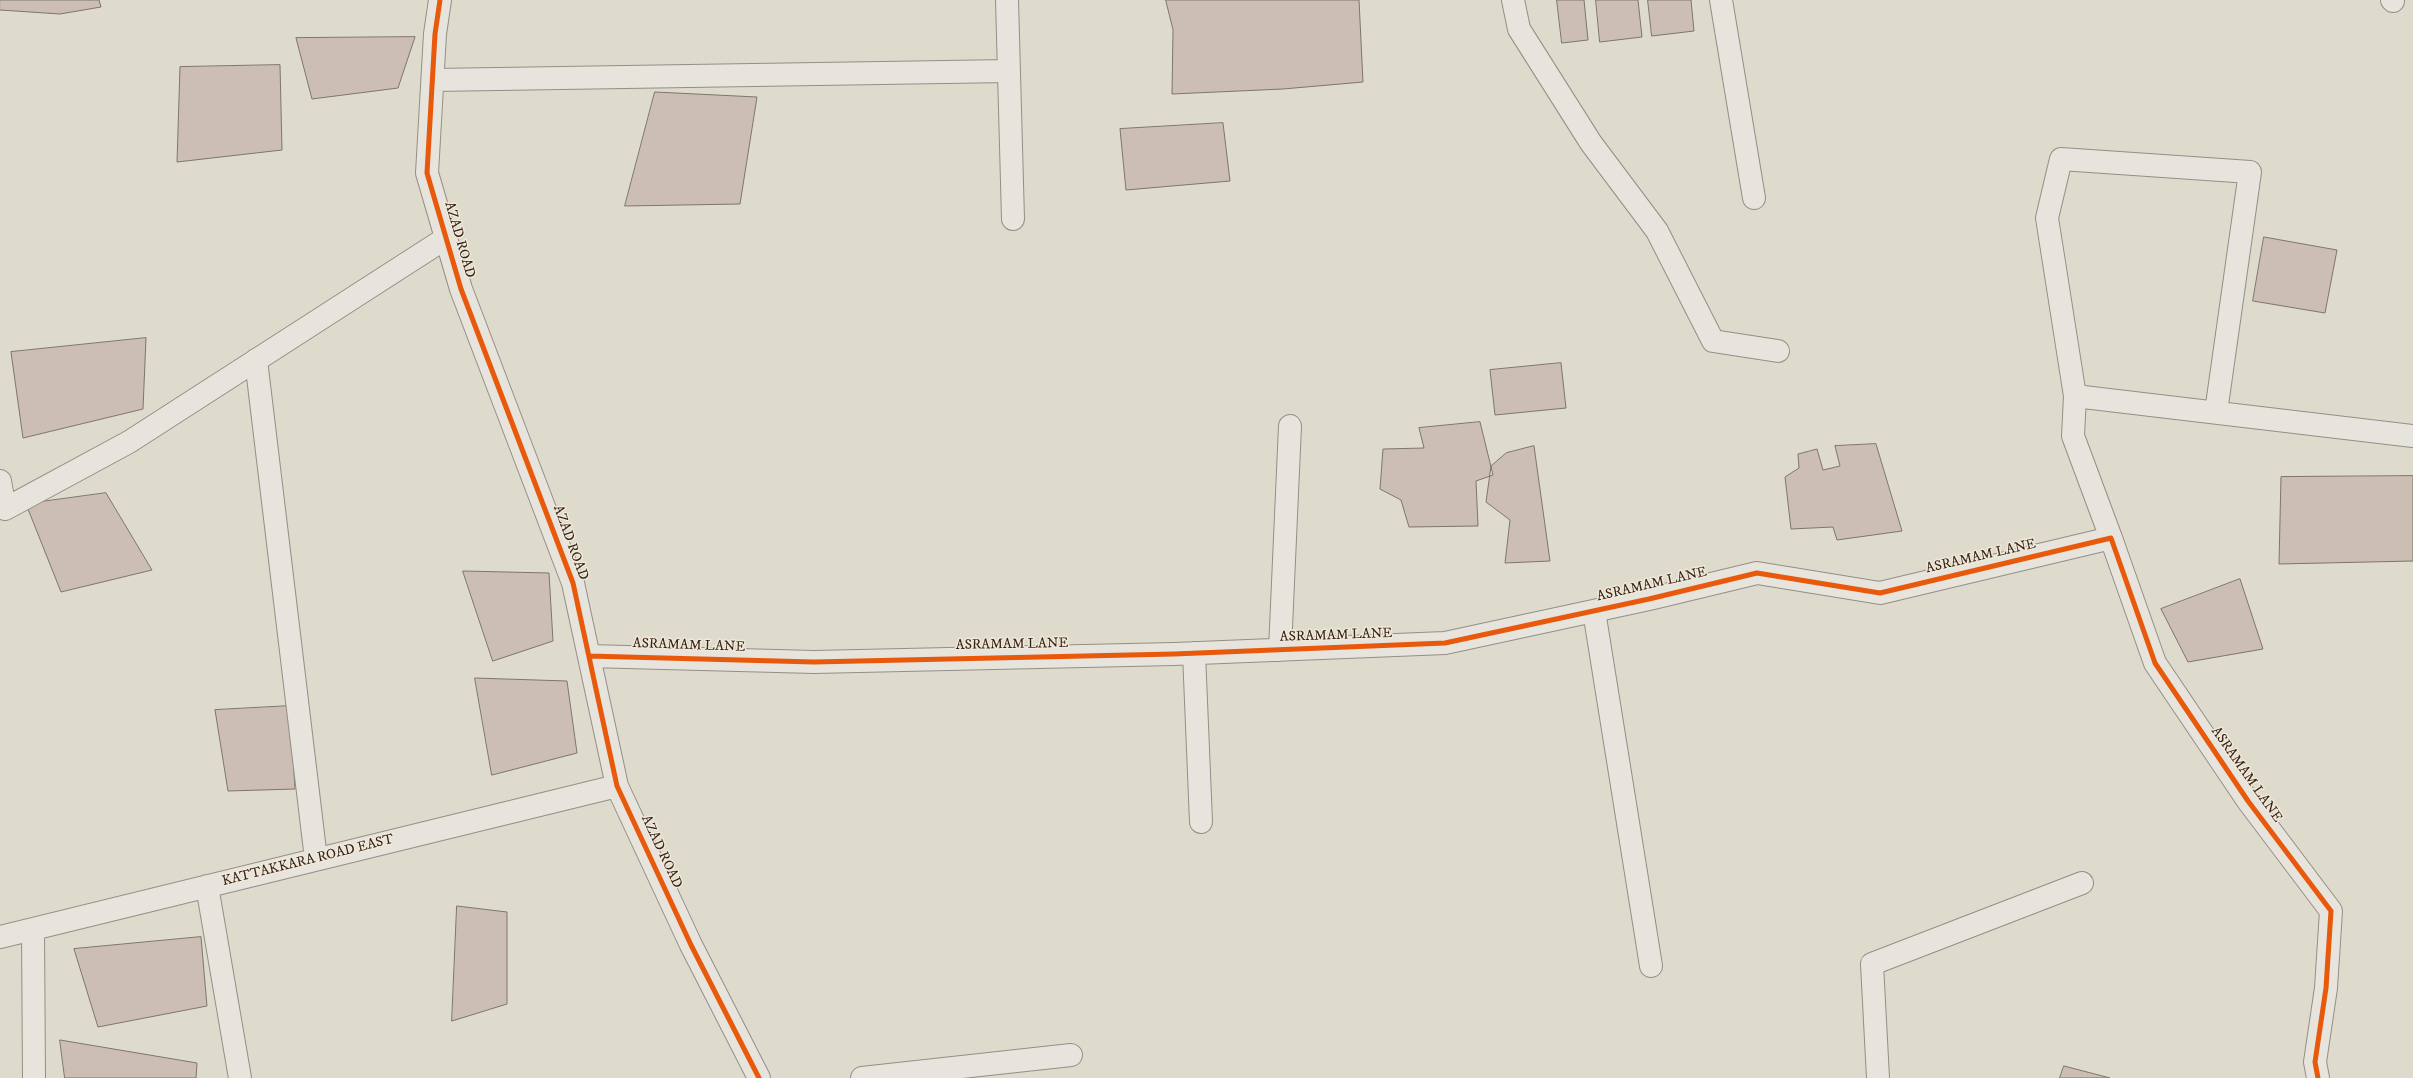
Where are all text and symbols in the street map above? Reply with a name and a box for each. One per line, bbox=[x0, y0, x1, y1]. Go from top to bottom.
street label: AZAD ROAD bbox=[440, 200, 478, 280]
street label: AZAD ROAD bbox=[549, 503, 591, 583]
street label: ASRAMAM LANE bbox=[1924, 536, 2038, 578]
street label: ASRAMAM LANE bbox=[1595, 564, 1709, 606]
street label: ASRAMAM LANE bbox=[1279, 626, 1393, 646]
street label: ASRAMAM LANE bbox=[632, 636, 746, 656]
street label: ASRAMAM LANE bbox=[956, 636, 1068, 654]
street label: ASRAMAM LANE bbox=[2207, 724, 2285, 826]
street label: AZAD ROAD bbox=[637, 813, 685, 891]
street label: KATTAKKARA ROAD EAST bbox=[220, 832, 396, 890]

